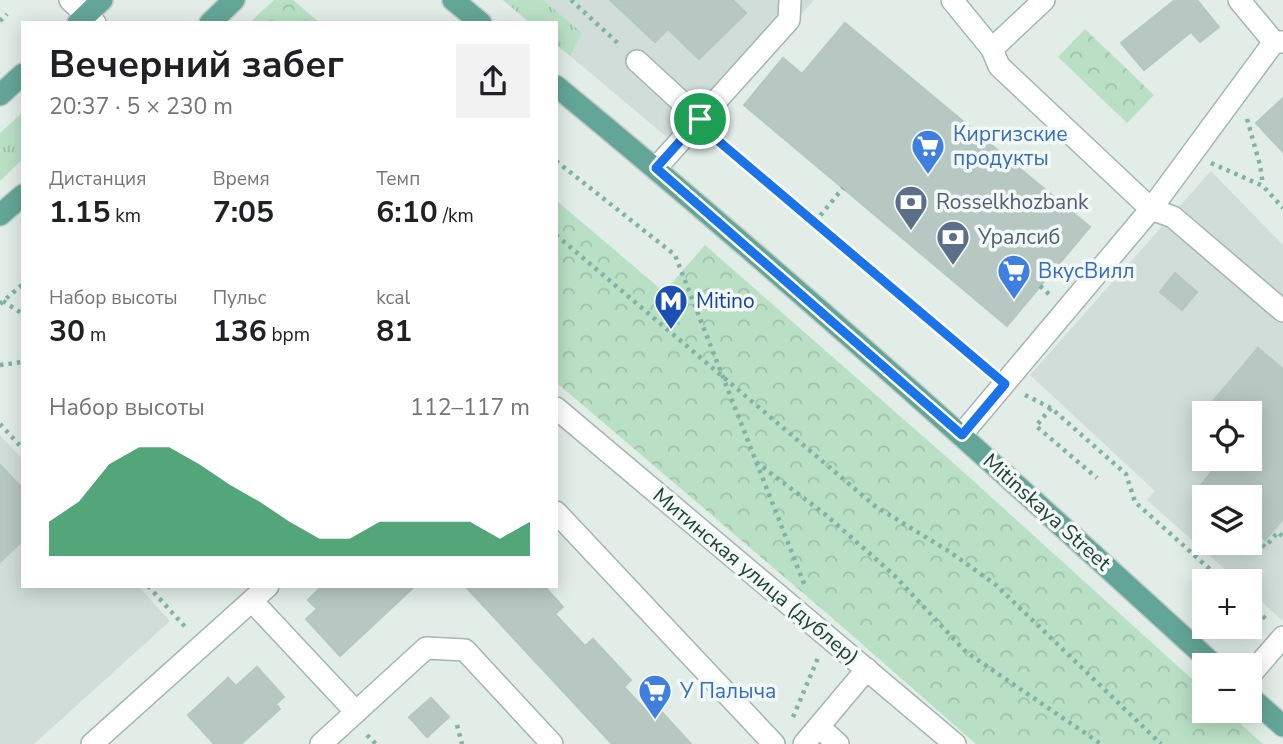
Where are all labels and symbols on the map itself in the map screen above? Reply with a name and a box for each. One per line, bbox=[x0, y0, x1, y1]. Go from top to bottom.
pin bbox=[670, 89, 730, 149]
place label: Киргизские продукты bbox=[953, 120, 1068, 172]
supermarket icon: Киргизские продукты bbox=[909, 127, 947, 176]
bank icon: Rosselkhozbank bbox=[892, 183, 930, 232]
place label: Rosselkhozbank bbox=[936, 188, 1089, 216]
bank icon: Уралсиб bbox=[934, 218, 972, 267]
place label: Уралсиб bbox=[977, 223, 1060, 251]
supermarket icon: ВкусВилл bbox=[995, 252, 1033, 301]
place label: ВкусВилл bbox=[1038, 257, 1135, 285]
metro station icon: Mitino bbox=[652, 282, 690, 331]
place label: Mitino bbox=[696, 287, 755, 315]
street label: Mitinskaya Street bbox=[977, 447, 1117, 577]
street label: Митинская улица (дублер) bbox=[647, 481, 865, 671]
supermarket icon: У Палыча bbox=[636, 672, 674, 721]
place label: У Палыча bbox=[679, 677, 776, 705]

